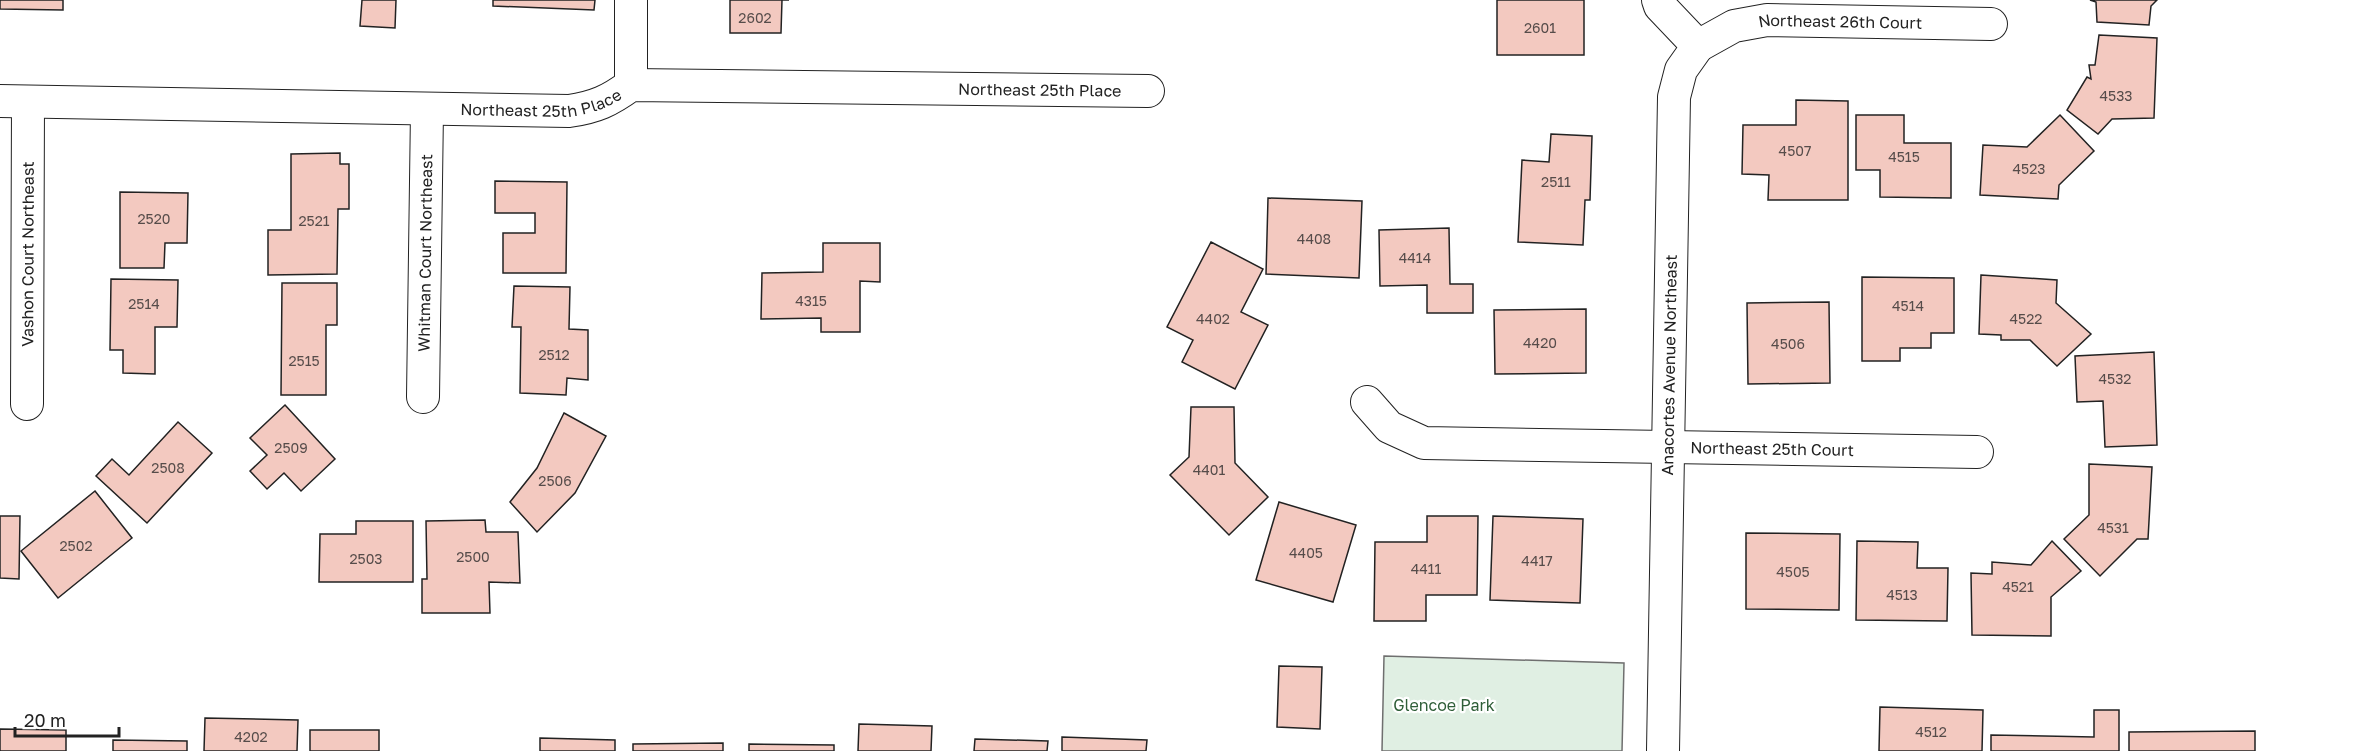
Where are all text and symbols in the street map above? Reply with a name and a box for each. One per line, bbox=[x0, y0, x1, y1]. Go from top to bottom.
house number: 2602 bbox=[738, 9, 772, 26]
street label: Northeast 26th Court bbox=[1757, 10, 1923, 33]
house number: 2601 bbox=[1524, 19, 1556, 36]
street label: Northeast 25th Place bbox=[958, 79, 1122, 101]
street label: Northeast 25th Place bbox=[460, 84, 625, 121]
house number: 4533 bbox=[2099, 87, 2133, 104]
house number: 4507 bbox=[1779, 142, 1811, 159]
house number: 4515 bbox=[1888, 148, 1920, 165]
street label: Whitman Court Northeast bbox=[414, 154, 436, 352]
house number: 4523 bbox=[2013, 160, 2045, 177]
street label: Vashon Court Northeast bbox=[17, 161, 38, 347]
house number: 2511 bbox=[1541, 173, 1571, 190]
house number: 2520 bbox=[137, 210, 171, 227]
house number: 2521 bbox=[298, 212, 330, 229]
house number: 4408 bbox=[1297, 230, 1331, 247]
house number: 4414 bbox=[1399, 249, 1431, 266]
street label: Anacortes Avenue Northeast bbox=[1657, 254, 1681, 476]
house number: 4315 bbox=[795, 292, 827, 309]
house number: 2514 bbox=[128, 295, 160, 312]
house number: 4514 bbox=[1892, 297, 1924, 314]
house number: 4402 bbox=[1196, 310, 1230, 327]
house number: 4522 bbox=[2010, 310, 2042, 327]
house number: 4420 bbox=[1523, 334, 1557, 351]
house number: 4506 bbox=[1771, 335, 1805, 352]
house number: 2512 bbox=[538, 346, 570, 363]
house number: 2515 bbox=[288, 352, 320, 369]
house number: 4532 bbox=[2099, 370, 2131, 387]
street label: Northeast 25th Court bbox=[1690, 437, 1854, 460]
house number: 2509 bbox=[274, 439, 308, 456]
house number: 2508 bbox=[151, 459, 185, 476]
house number: 4401 bbox=[1193, 461, 1225, 478]
house number: 2506 bbox=[538, 472, 572, 489]
house number: 4531 bbox=[2097, 519, 2129, 536]
house number: 2502 bbox=[59, 537, 93, 554]
house number: 4405 bbox=[1289, 544, 1323, 561]
house number: 2500 bbox=[456, 548, 490, 565]
house number: 2503 bbox=[349, 550, 383, 567]
house number: 4417 bbox=[1521, 552, 1553, 569]
house number: 4411 bbox=[1411, 560, 1442, 577]
house number: 4505 bbox=[1776, 563, 1810, 580]
house number: 4521 bbox=[2002, 578, 2034, 595]
house number: 4513 bbox=[1886, 586, 1918, 603]
park label: Glencoe Park bbox=[1393, 695, 1495, 715]
scale bar bbox=[15, 700, 118, 738]
text: 20 m bbox=[24, 709, 66, 731]
house number: 4512 bbox=[1915, 723, 1947, 740]
house number: 4202 bbox=[234, 728, 268, 745]

